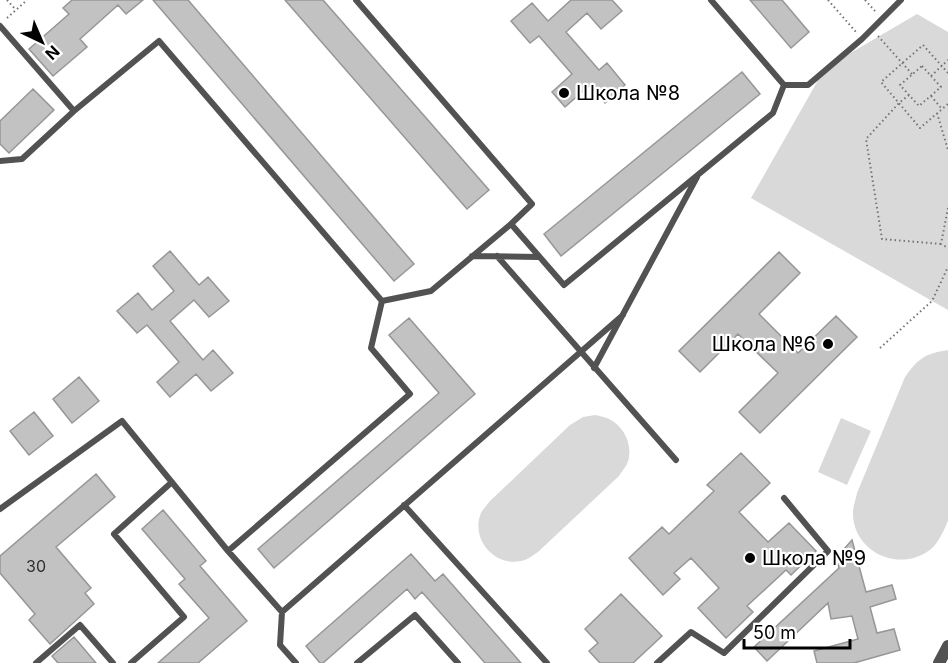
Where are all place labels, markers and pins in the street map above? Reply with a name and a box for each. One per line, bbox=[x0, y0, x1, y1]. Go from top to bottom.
place label: Школа №8 bbox=[576, 81, 680, 105]
marker: Школа №8 bbox=[557, 86, 571, 100]
place label: Школа №6 bbox=[712, 332, 816, 356]
marker: Школа №6 bbox=[821, 337, 835, 351]
place label: Школа №9 bbox=[762, 546, 866, 570]
marker: Школа №9 bbox=[743, 551, 757, 565]

